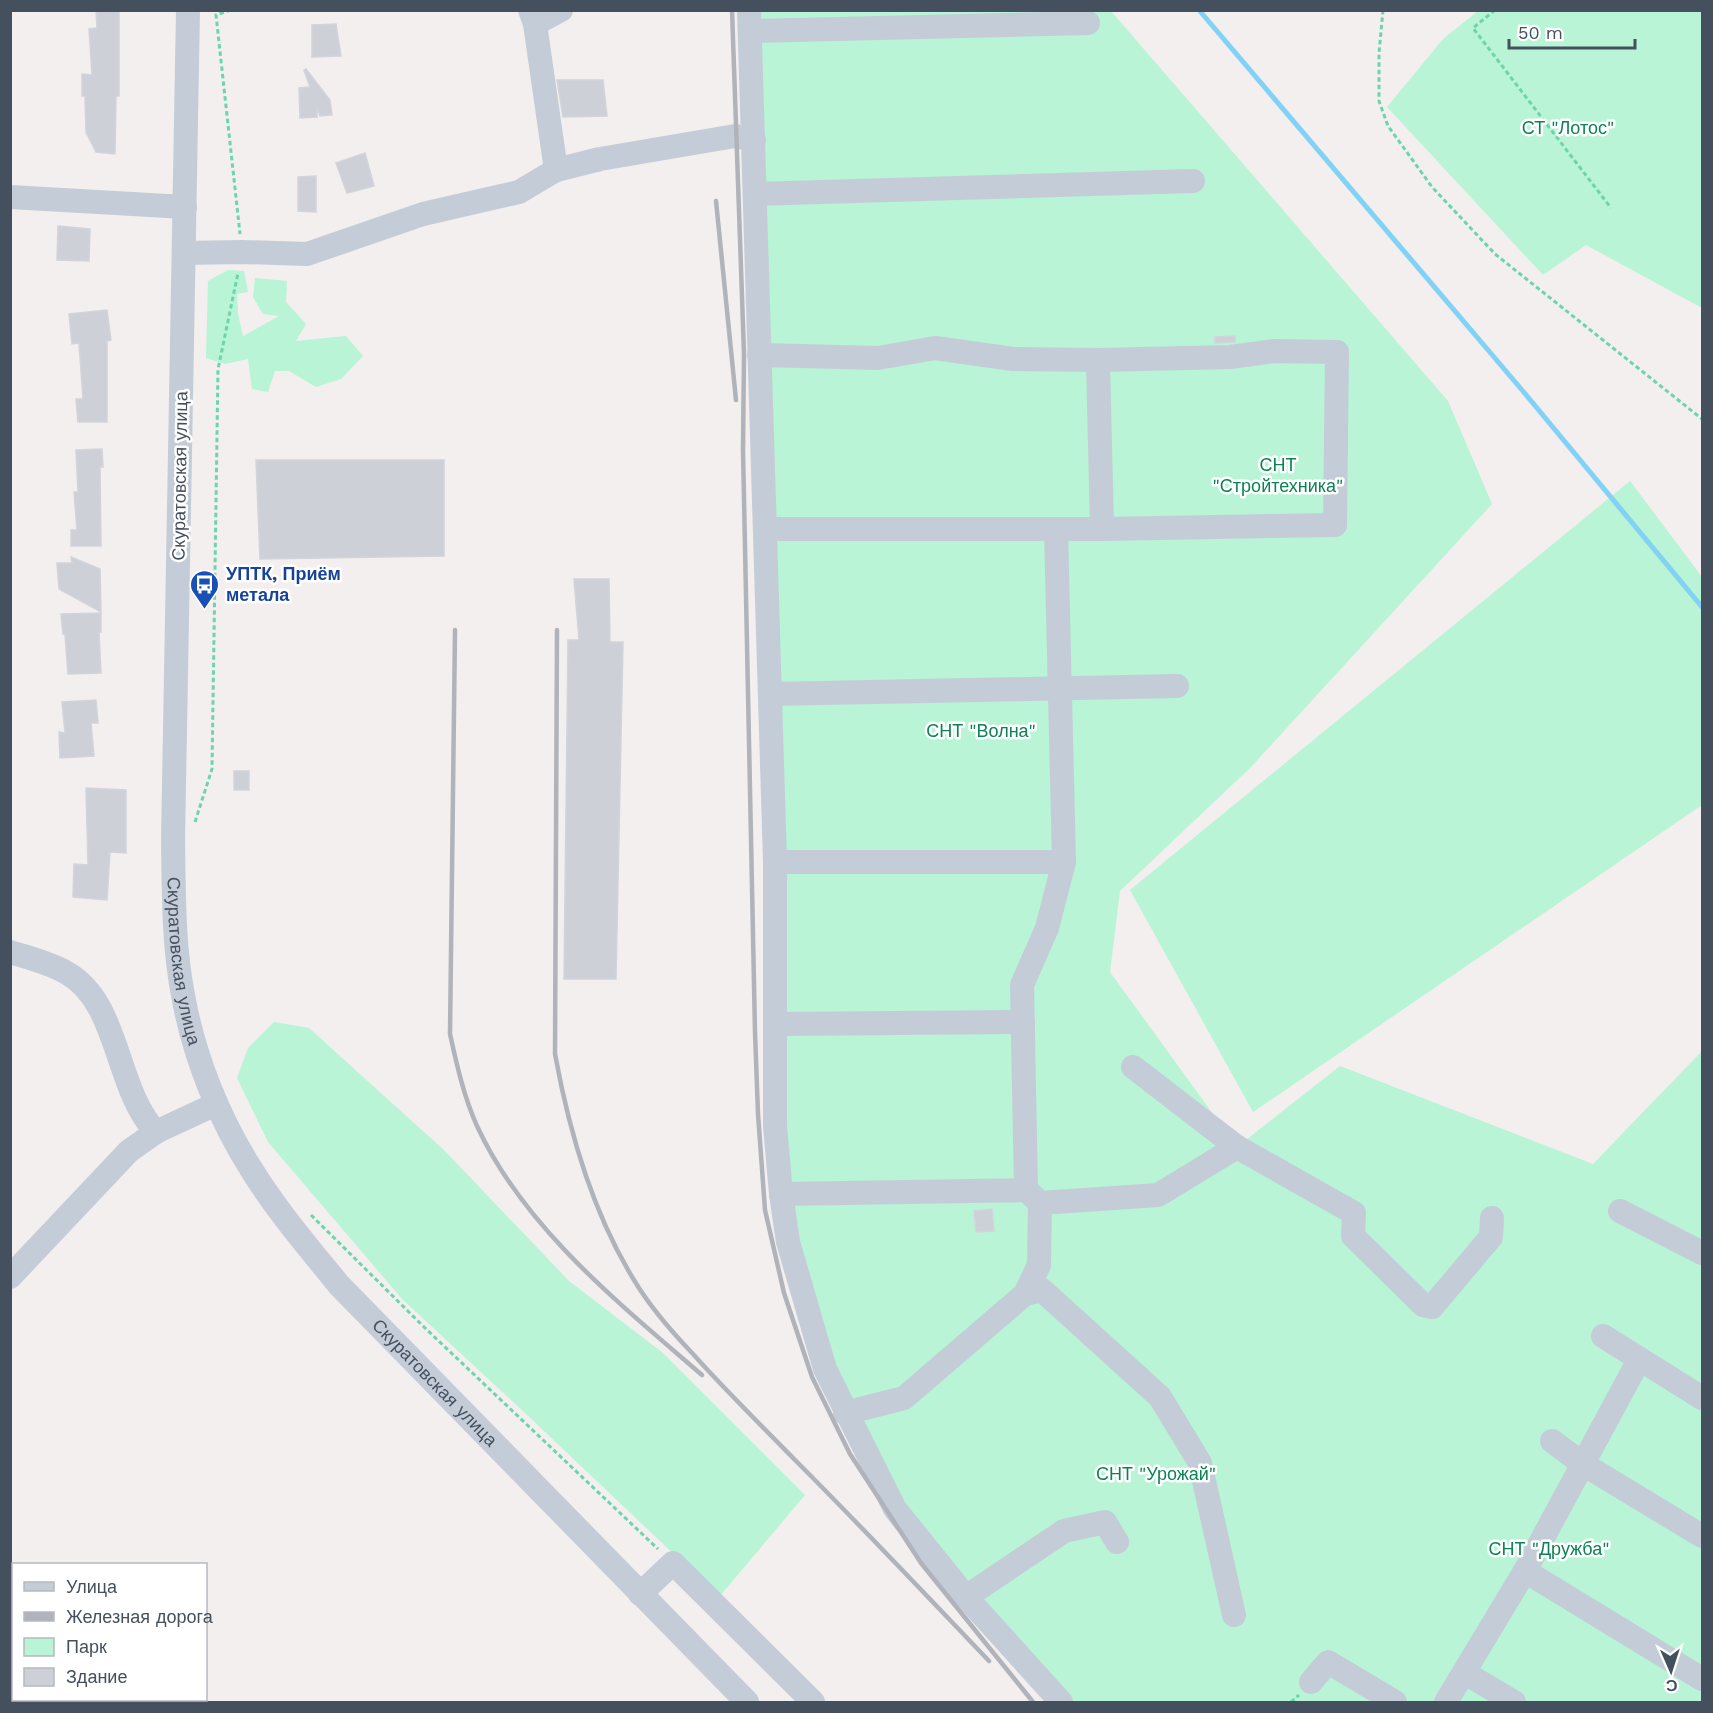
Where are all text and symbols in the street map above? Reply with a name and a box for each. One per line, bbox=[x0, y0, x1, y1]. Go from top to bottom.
scale bar bbox=[1509, 12, 1635, 50]
text: 50 m bbox=[1518, 22, 1563, 43]
park label: СТ "Лотос" bbox=[1522, 117, 1614, 138]
street label: Скуратовская улица bbox=[168, 390, 191, 561]
park label: СНТ "Стройтехника" bbox=[1213, 454, 1343, 496]
place label: УПТК, Приём метала bbox=[226, 563, 341, 605]
bus stop icon: УПТК, Приём метала bbox=[189, 568, 221, 610]
park label: СНТ "Волна" bbox=[926, 720, 1036, 741]
street label: Скуратовская улица bbox=[164, 877, 206, 1048]
street label: Скуратовская улица bbox=[368, 1314, 502, 1451]
park label: СНТ "Урожай" bbox=[1096, 1463, 1216, 1484]
park label: СНТ "Дружба" bbox=[1489, 1538, 1610, 1559]
legend bbox=[12, 1563, 207, 1701]
text: Улица bbox=[66, 1576, 118, 1597]
text: Железная дорога bbox=[66, 1606, 214, 1627]
text: Парк bbox=[66, 1636, 107, 1657]
north arrow bbox=[1641, 1641, 1701, 1701]
text: Здание bbox=[66, 1666, 127, 1687]
text: С bbox=[1665, 1676, 1678, 1695]

